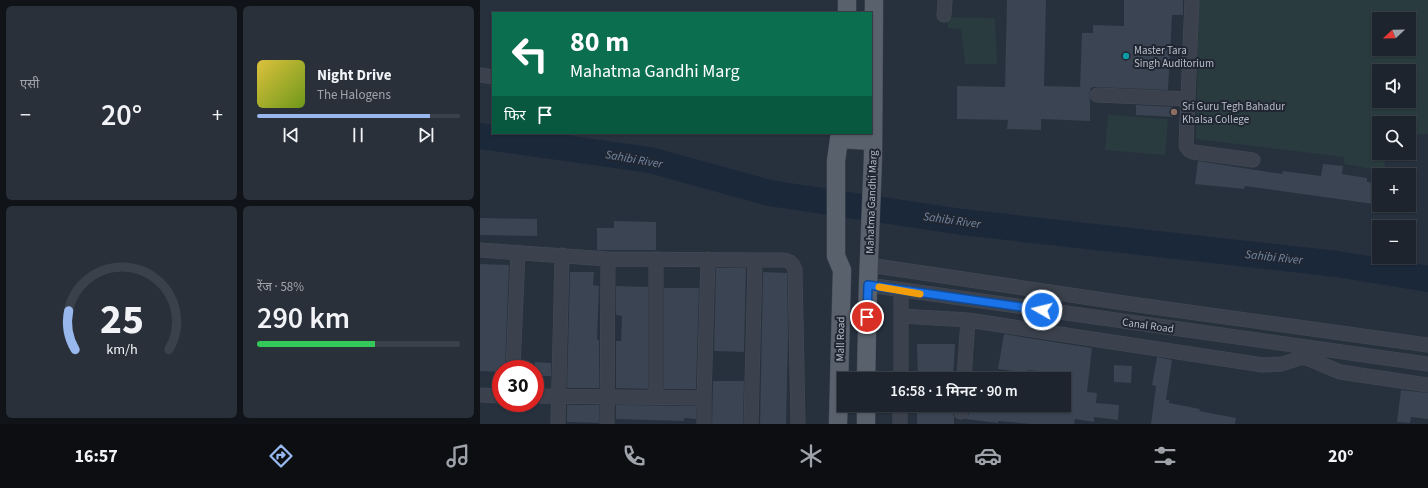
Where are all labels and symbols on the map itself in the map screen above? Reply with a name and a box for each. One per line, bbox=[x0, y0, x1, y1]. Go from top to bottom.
north arrow bbox=[1372, 12, 1416, 56]
place label: Master Tara Singh Auditorium bbox=[1134, 43, 1214, 71]
marker: Master Tara Singh Auditorium bbox=[1121, 51, 1131, 61]
place label: Sri Guru Tegh Bahadur Khalsa College bbox=[1182, 99, 1285, 127]
marker: Sri Guru Tegh Bahadur Khalsa College bbox=[1169, 107, 1179, 117]
water label: Sahibi River bbox=[604, 146, 665, 173]
street label: Mahatma Gandhi Marg bbox=[862, 150, 881, 254]
water label: Sahibi River bbox=[922, 208, 983, 233]
water label: Sahibi River bbox=[1244, 246, 1305, 269]
position arrow bbox=[1021, 289, 1063, 331]
pin bbox=[850, 300, 884, 334]
street label: Canal Road bbox=[1121, 314, 1175, 337]
street label: Mall Road bbox=[833, 316, 848, 362]
speed limit sign: 30 bbox=[492, 360, 544, 412]

